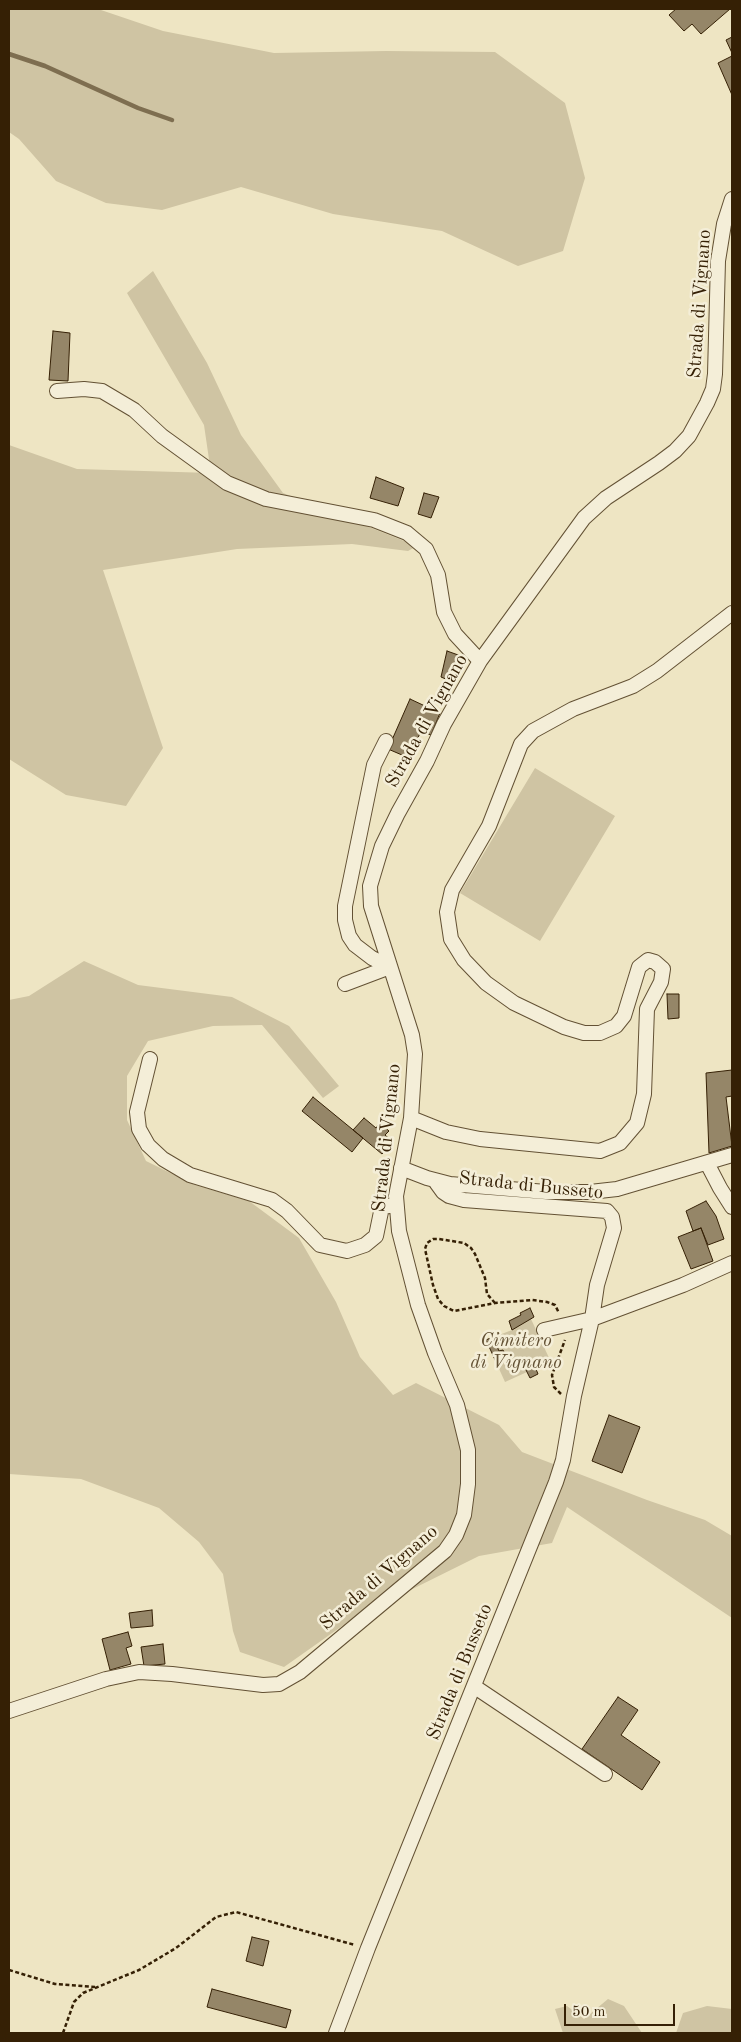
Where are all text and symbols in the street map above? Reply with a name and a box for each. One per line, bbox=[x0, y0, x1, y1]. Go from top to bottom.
street label: Strada di Vignano bbox=[683, 229, 717, 379]
street label: Strada di Vignano bbox=[381, 650, 473, 792]
street label: Strada di Vignano bbox=[368, 1063, 406, 1213]
street label: Strada di Busseto bbox=[458, 1167, 604, 1205]
park label: Cimitero di Vignano bbox=[470, 1330, 562, 1374]
street label: Strada di Vignano bbox=[315, 1520, 443, 1636]
street label: Strada di Busseto bbox=[422, 1600, 498, 1744]
scale bar bbox=[566, 1994, 677, 2026]
text: 50 m bbox=[572, 2005, 606, 2020]

